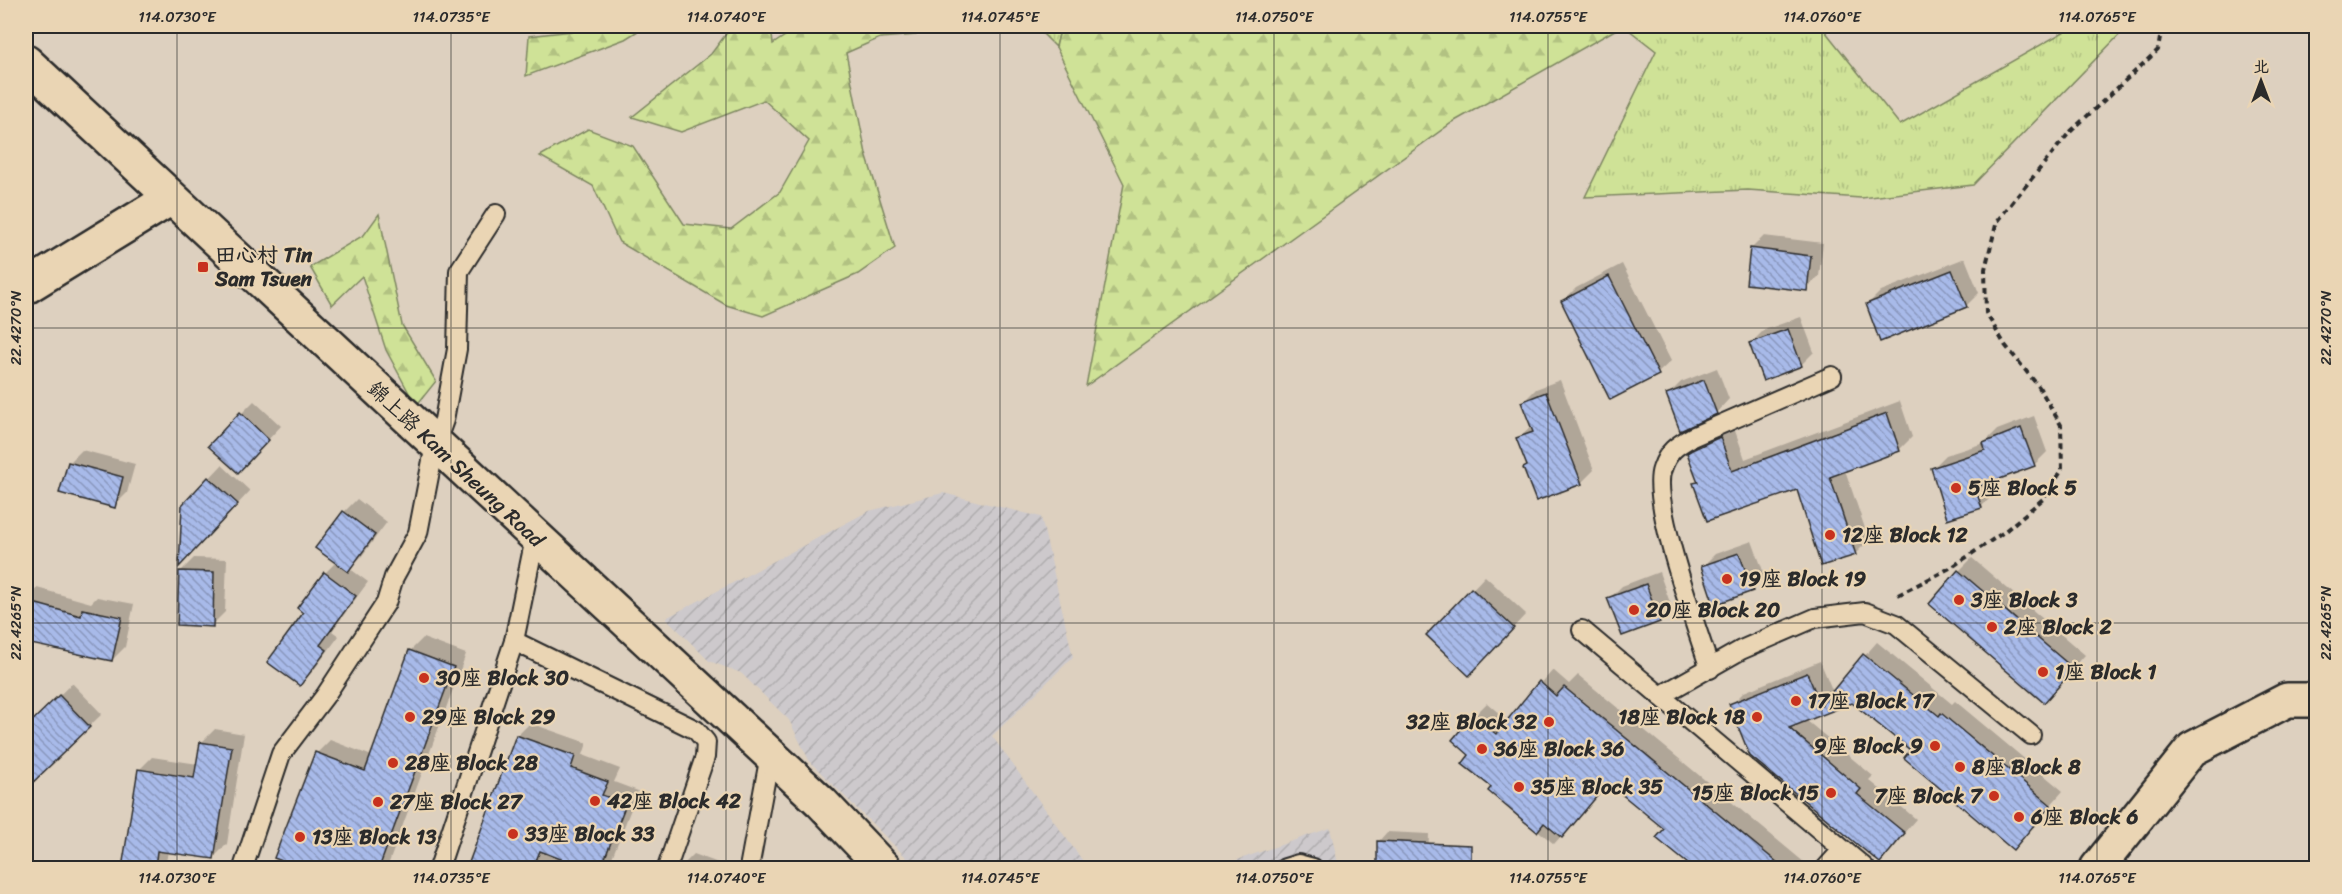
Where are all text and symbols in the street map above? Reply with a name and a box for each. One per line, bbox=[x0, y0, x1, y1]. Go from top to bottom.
text: 114.0730°E bbox=[138, 4, 217, 30]
text: 114.0735°E bbox=[413, 4, 491, 30]
text: 114.0740°E bbox=[687, 4, 767, 30]
text: 114.0745°E bbox=[961, 4, 1041, 30]
text: 114.0750°E bbox=[1235, 4, 1315, 30]
text: 114.0755°E bbox=[1509, 4, 1589, 30]
text: 114.0760°E bbox=[1783, 4, 1862, 30]
text: 114.0765°E bbox=[2058, 4, 2137, 30]
north arrow bbox=[2231, 51, 2291, 111]
text: 北 bbox=[2253, 52, 2269, 81]
place label: 田心村 Tin Sam Tsuen bbox=[214, 236, 313, 298]
marker: 田心村 Tin Sam Tsuen bbox=[196, 260, 210, 274]
text: 22.4270°N bbox=[3, 290, 29, 365]
text: 22.4270°N bbox=[2313, 290, 2339, 365]
street label: 錦上路 Kam Sheung Road bbox=[358, 371, 555, 558]
place label: 5座 Block 5 bbox=[1968, 469, 2077, 507]
marker: 5座 Block 5 bbox=[1949, 481, 1963, 495]
place label: 12座 Block 12 bbox=[1842, 516, 1968, 554]
marker: 12座 Block 12 bbox=[1823, 528, 1837, 542]
place label: 19座 Block 19 bbox=[1739, 560, 1866, 598]
marker: 19座 Block 19 bbox=[1720, 572, 1734, 586]
place label: 3座 Block 3 bbox=[1970, 581, 2078, 619]
text: 22.4265°N bbox=[3, 585, 29, 660]
text: 22.4265°N bbox=[2313, 585, 2339, 660]
place label: 20座 Block 20 bbox=[1645, 591, 1780, 629]
marker: 3座 Block 3 bbox=[1952, 593, 1966, 607]
marker: 20座 Block 20 bbox=[1627, 603, 1641, 617]
place label: 2座 Block 2 bbox=[2003, 608, 2112, 646]
marker: 2座 Block 2 bbox=[1985, 620, 1999, 634]
place label: 1座 Block 1 bbox=[2055, 653, 2156, 691]
place label: 30座 Block 30 bbox=[435, 659, 569, 697]
marker: 1座 Block 1 bbox=[2036, 665, 2050, 679]
marker: 30座 Block 30 bbox=[417, 671, 431, 685]
place label: 17座 Block 17 bbox=[1808, 682, 1935, 720]
marker: 17座 Block 17 bbox=[1789, 694, 1803, 708]
place label: 29座 Block 29 bbox=[421, 698, 556, 736]
place label: 18座 Block 18 bbox=[1618, 698, 1745, 736]
place label: 32座 Block 32 bbox=[1405, 703, 1537, 741]
marker: 29座 Block 29 bbox=[403, 710, 417, 724]
marker: 18座 Block 18 bbox=[1750, 710, 1764, 724]
marker: 32座 Block 32 bbox=[1542, 715, 1556, 729]
place label: 9座 Block 9 bbox=[1814, 727, 1923, 765]
place label: 36座 Block 36 bbox=[1493, 730, 1624, 768]
marker: 9座 Block 9 bbox=[1928, 739, 1942, 753]
marker: 36座 Block 36 bbox=[1475, 742, 1489, 756]
place label: 28座 Block 28 bbox=[404, 744, 538, 782]
place label: 8座 Block 8 bbox=[1971, 748, 2081, 786]
marker: 28座 Block 28 bbox=[386, 756, 400, 770]
marker: 8座 Block 8 bbox=[1953, 760, 1967, 774]
place label: 35座 Block 35 bbox=[1530, 768, 1663, 806]
place label: 15座 Block 15 bbox=[1692, 774, 1819, 812]
place label: 7座 Block 7 bbox=[1875, 777, 1984, 815]
marker: 35座 Block 35 bbox=[1512, 780, 1526, 794]
place label: 42座 Block 42 bbox=[606, 782, 741, 820]
place label: 27座 Block 27 bbox=[389, 783, 524, 821]
marker: 15座 Block 15 bbox=[1824, 786, 1838, 800]
marker: 7座 Block 7 bbox=[1987, 789, 2001, 803]
marker: 42座 Block 42 bbox=[588, 794, 602, 808]
marker: 27座 Block 27 bbox=[371, 795, 385, 809]
place label: 6座 Block 6 bbox=[2030, 798, 2138, 836]
marker: 6座 Block 6 bbox=[2012, 810, 2026, 824]
place label: 33座 Block 33 bbox=[524, 815, 655, 853]
place label: 13座 Block 13 bbox=[312, 818, 437, 856]
marker: 33座 Block 33 bbox=[506, 827, 520, 841]
marker: 13座 Block 13 bbox=[293, 830, 307, 844]
text: 114.0730°E bbox=[138, 865, 217, 891]
text: 114.0735°E bbox=[413, 865, 491, 891]
text: 114.0740°E bbox=[687, 865, 767, 891]
text: 114.0745°E bbox=[961, 865, 1041, 891]
text: 114.0750°E bbox=[1235, 865, 1315, 891]
text: 114.0755°E bbox=[1509, 865, 1589, 891]
text: 114.0760°E bbox=[1783, 865, 1862, 891]
text: 114.0765°E bbox=[2058, 865, 2137, 891]

